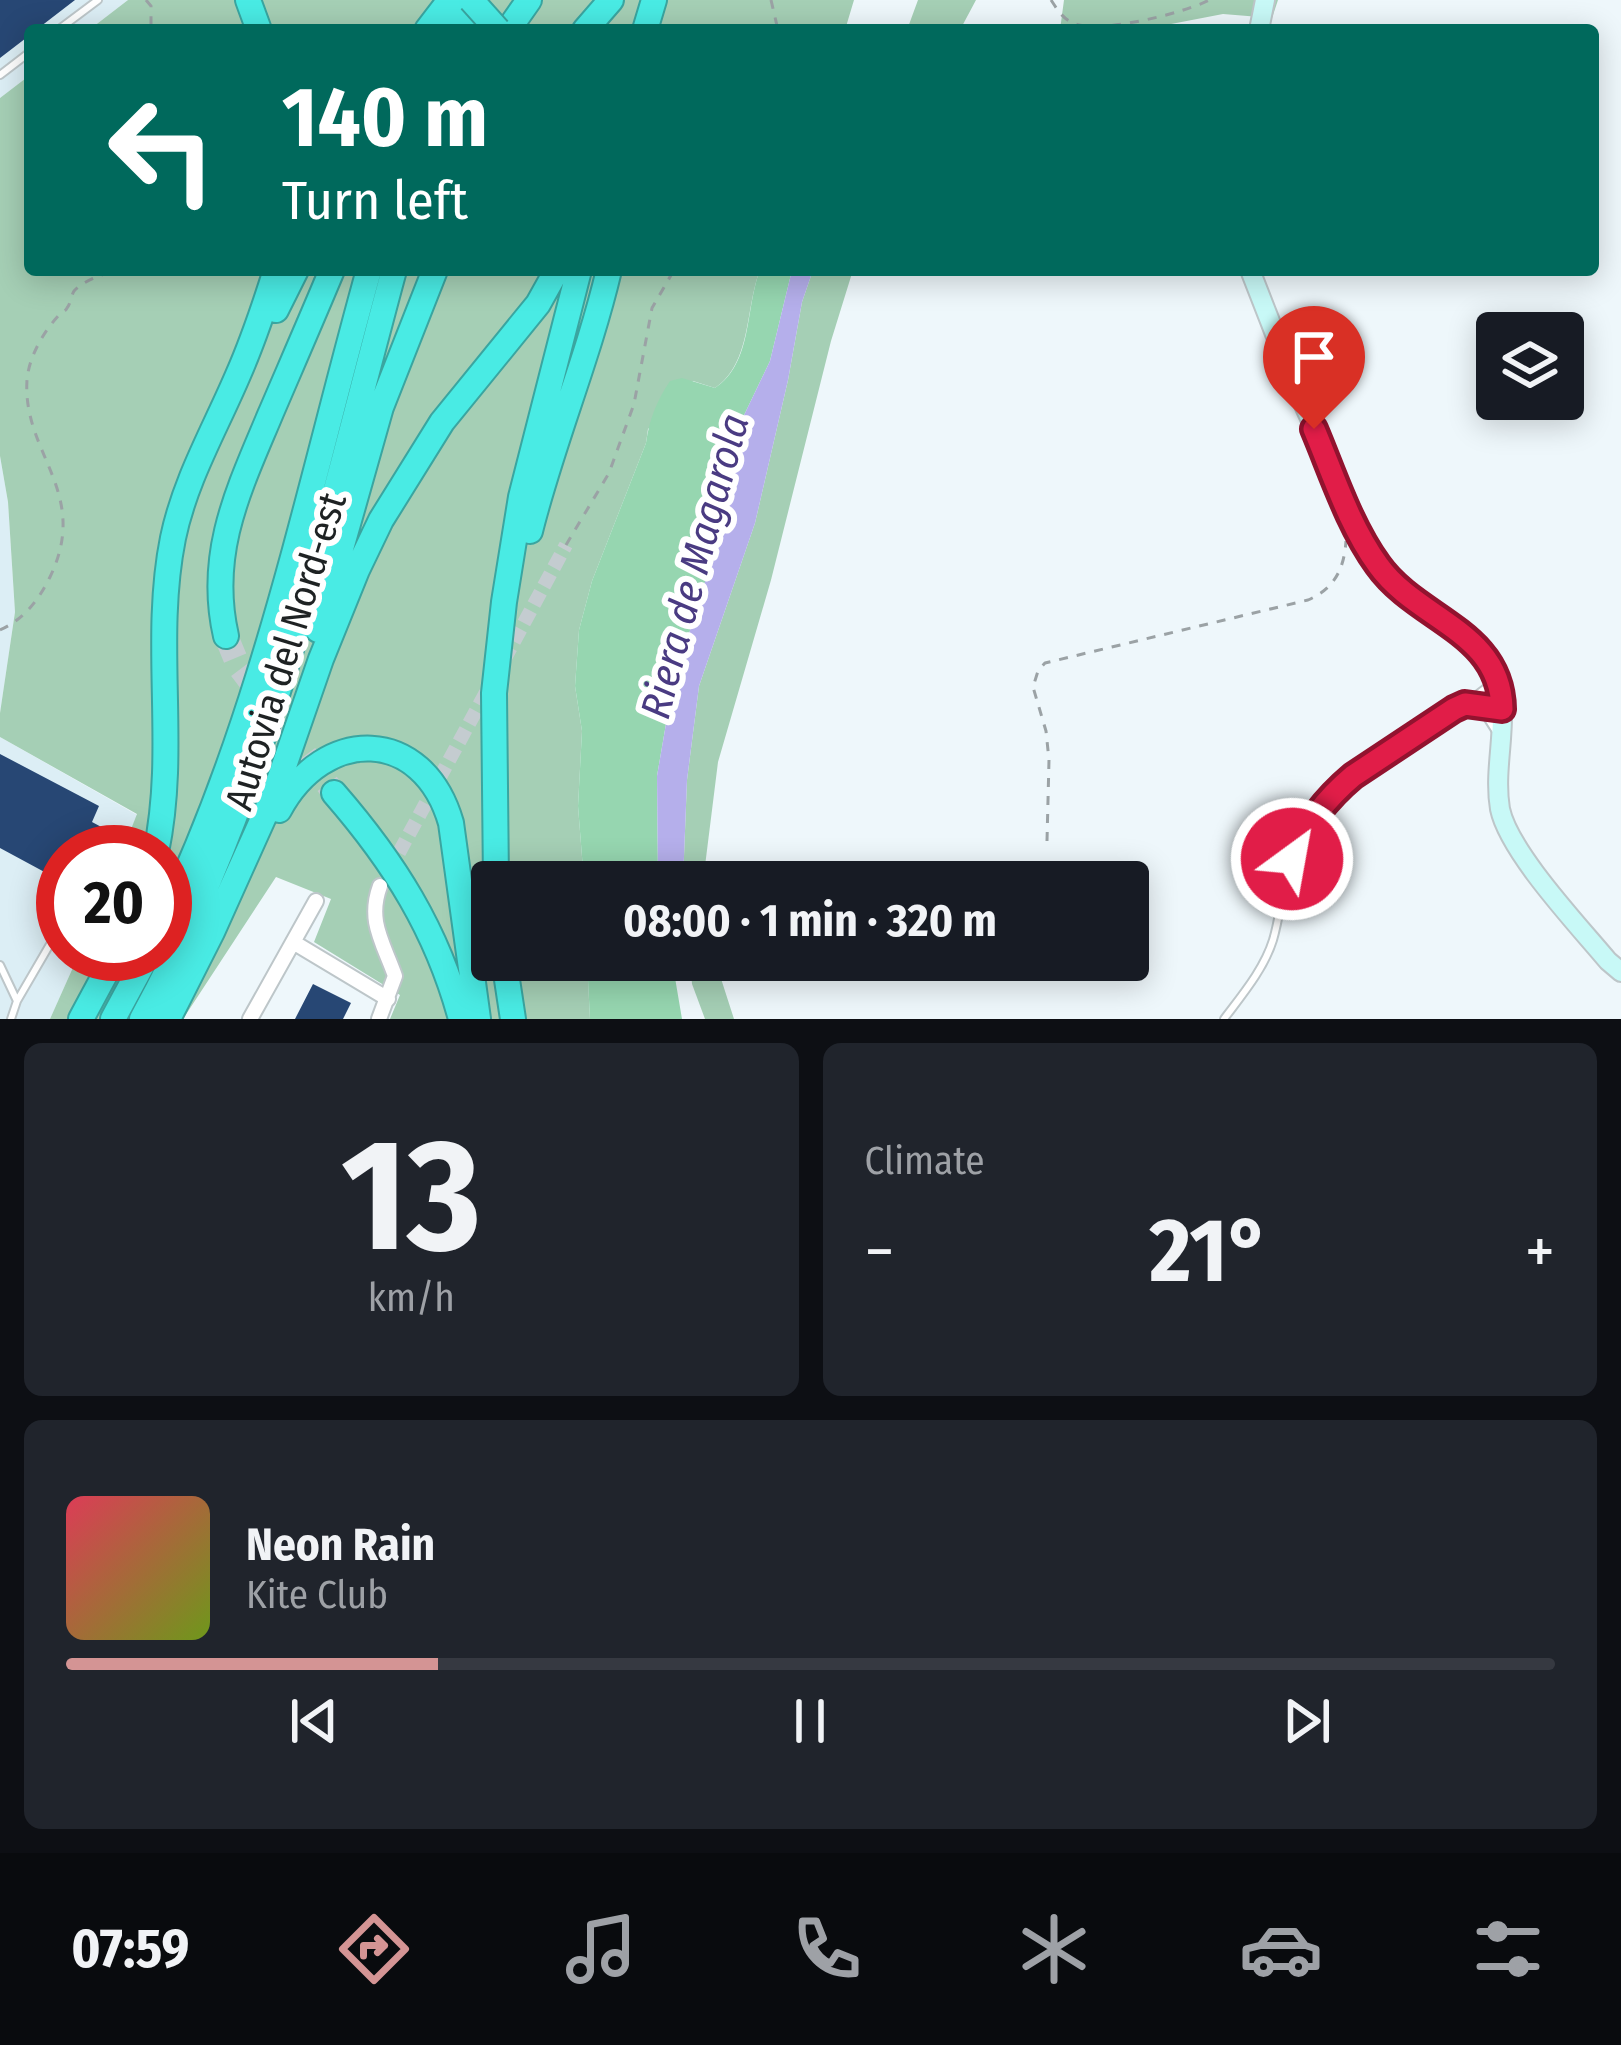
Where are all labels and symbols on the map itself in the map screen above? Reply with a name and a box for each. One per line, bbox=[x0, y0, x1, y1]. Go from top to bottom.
pin bbox=[1263, 306, 1365, 429]
water label: Riera de Magarola bbox=[630, 409, 760, 724]
street label: Autovia del Nord-est bbox=[216, 487, 356, 815]
position arrow bbox=[1229, 796, 1355, 922]
speed limit sign: 20 bbox=[36, 825, 192, 981]

